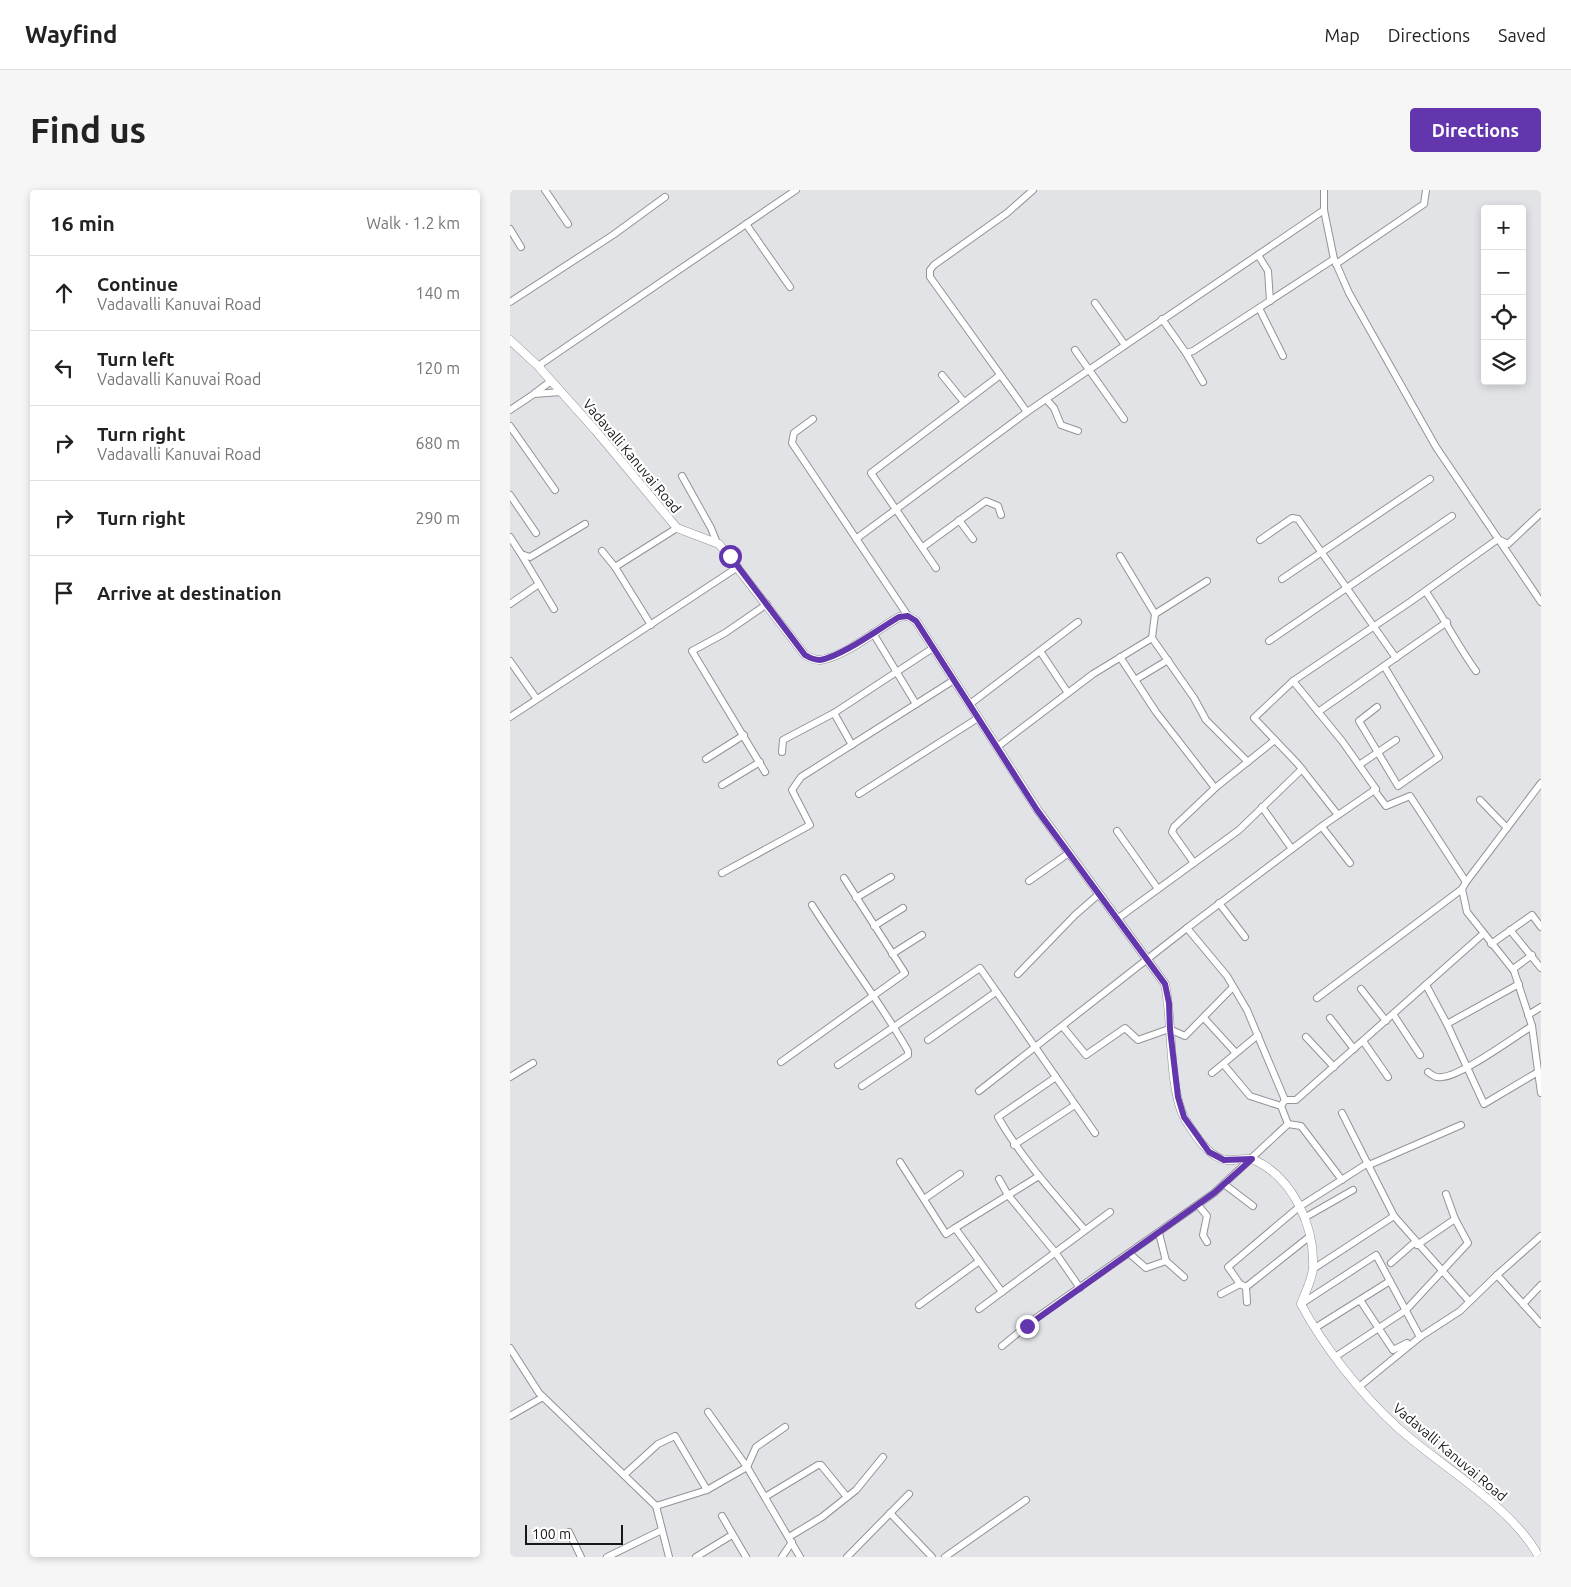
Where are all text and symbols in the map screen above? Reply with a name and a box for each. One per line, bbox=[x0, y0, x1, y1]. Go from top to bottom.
text: Wayfind bbox=[25, 21, 117, 48]
text: Map bbox=[1324, 25, 1360, 45]
text: Directions bbox=[1388, 25, 1470, 45]
text: Saved bbox=[1498, 25, 1546, 45]
button: Directions bbox=[1410, 108, 1541, 152]
text: Find us bbox=[30, 110, 146, 150]
map controls bbox=[1481, 205, 1526, 385]
button: + bbox=[1481, 205, 1526, 250]
text: 16 min bbox=[50, 211, 115, 235]
text: Walk · 1.2 km bbox=[366, 214, 460, 232]
button: − bbox=[1481, 250, 1526, 295]
text: Continue bbox=[97, 273, 178, 295]
icon: ahead bbox=[50, 279, 78, 307]
text: 140 m bbox=[415, 284, 460, 302]
text: Vadavalli Kanuvai Road bbox=[97, 295, 261, 313]
button: locate bbox=[1481, 295, 1526, 340]
button: layers bbox=[1481, 340, 1526, 385]
text: Turn left bbox=[97, 348, 175, 370]
icon: left bbox=[50, 354, 78, 382]
text: 120 m bbox=[415, 359, 460, 377]
text: Vadavalli Kanuvai Road bbox=[97, 370, 261, 388]
street label: Vadavalli Kanuvai Road bbox=[580, 396, 684, 516]
text: Turn right bbox=[97, 423, 185, 445]
icon: right bbox=[50, 429, 78, 457]
text: 680 m bbox=[415, 434, 460, 452]
text: Vadavalli Kanuvai Road bbox=[97, 445, 261, 463]
icon: right bbox=[50, 504, 78, 532]
text: Turn right bbox=[97, 507, 185, 529]
text: 290 m bbox=[415, 509, 460, 527]
route start bbox=[719, 545, 742, 568]
icon: arrive bbox=[50, 579, 78, 607]
text: Arrive at destination bbox=[97, 582, 282, 604]
route end bbox=[1016, 1315, 1039, 1338]
street label: Vadavalli Kanuvai Road bbox=[1390, 1400, 1510, 1504]
scale bar bbox=[525, 1522, 622, 1545]
text: 100 m bbox=[532, 1526, 571, 1542]

